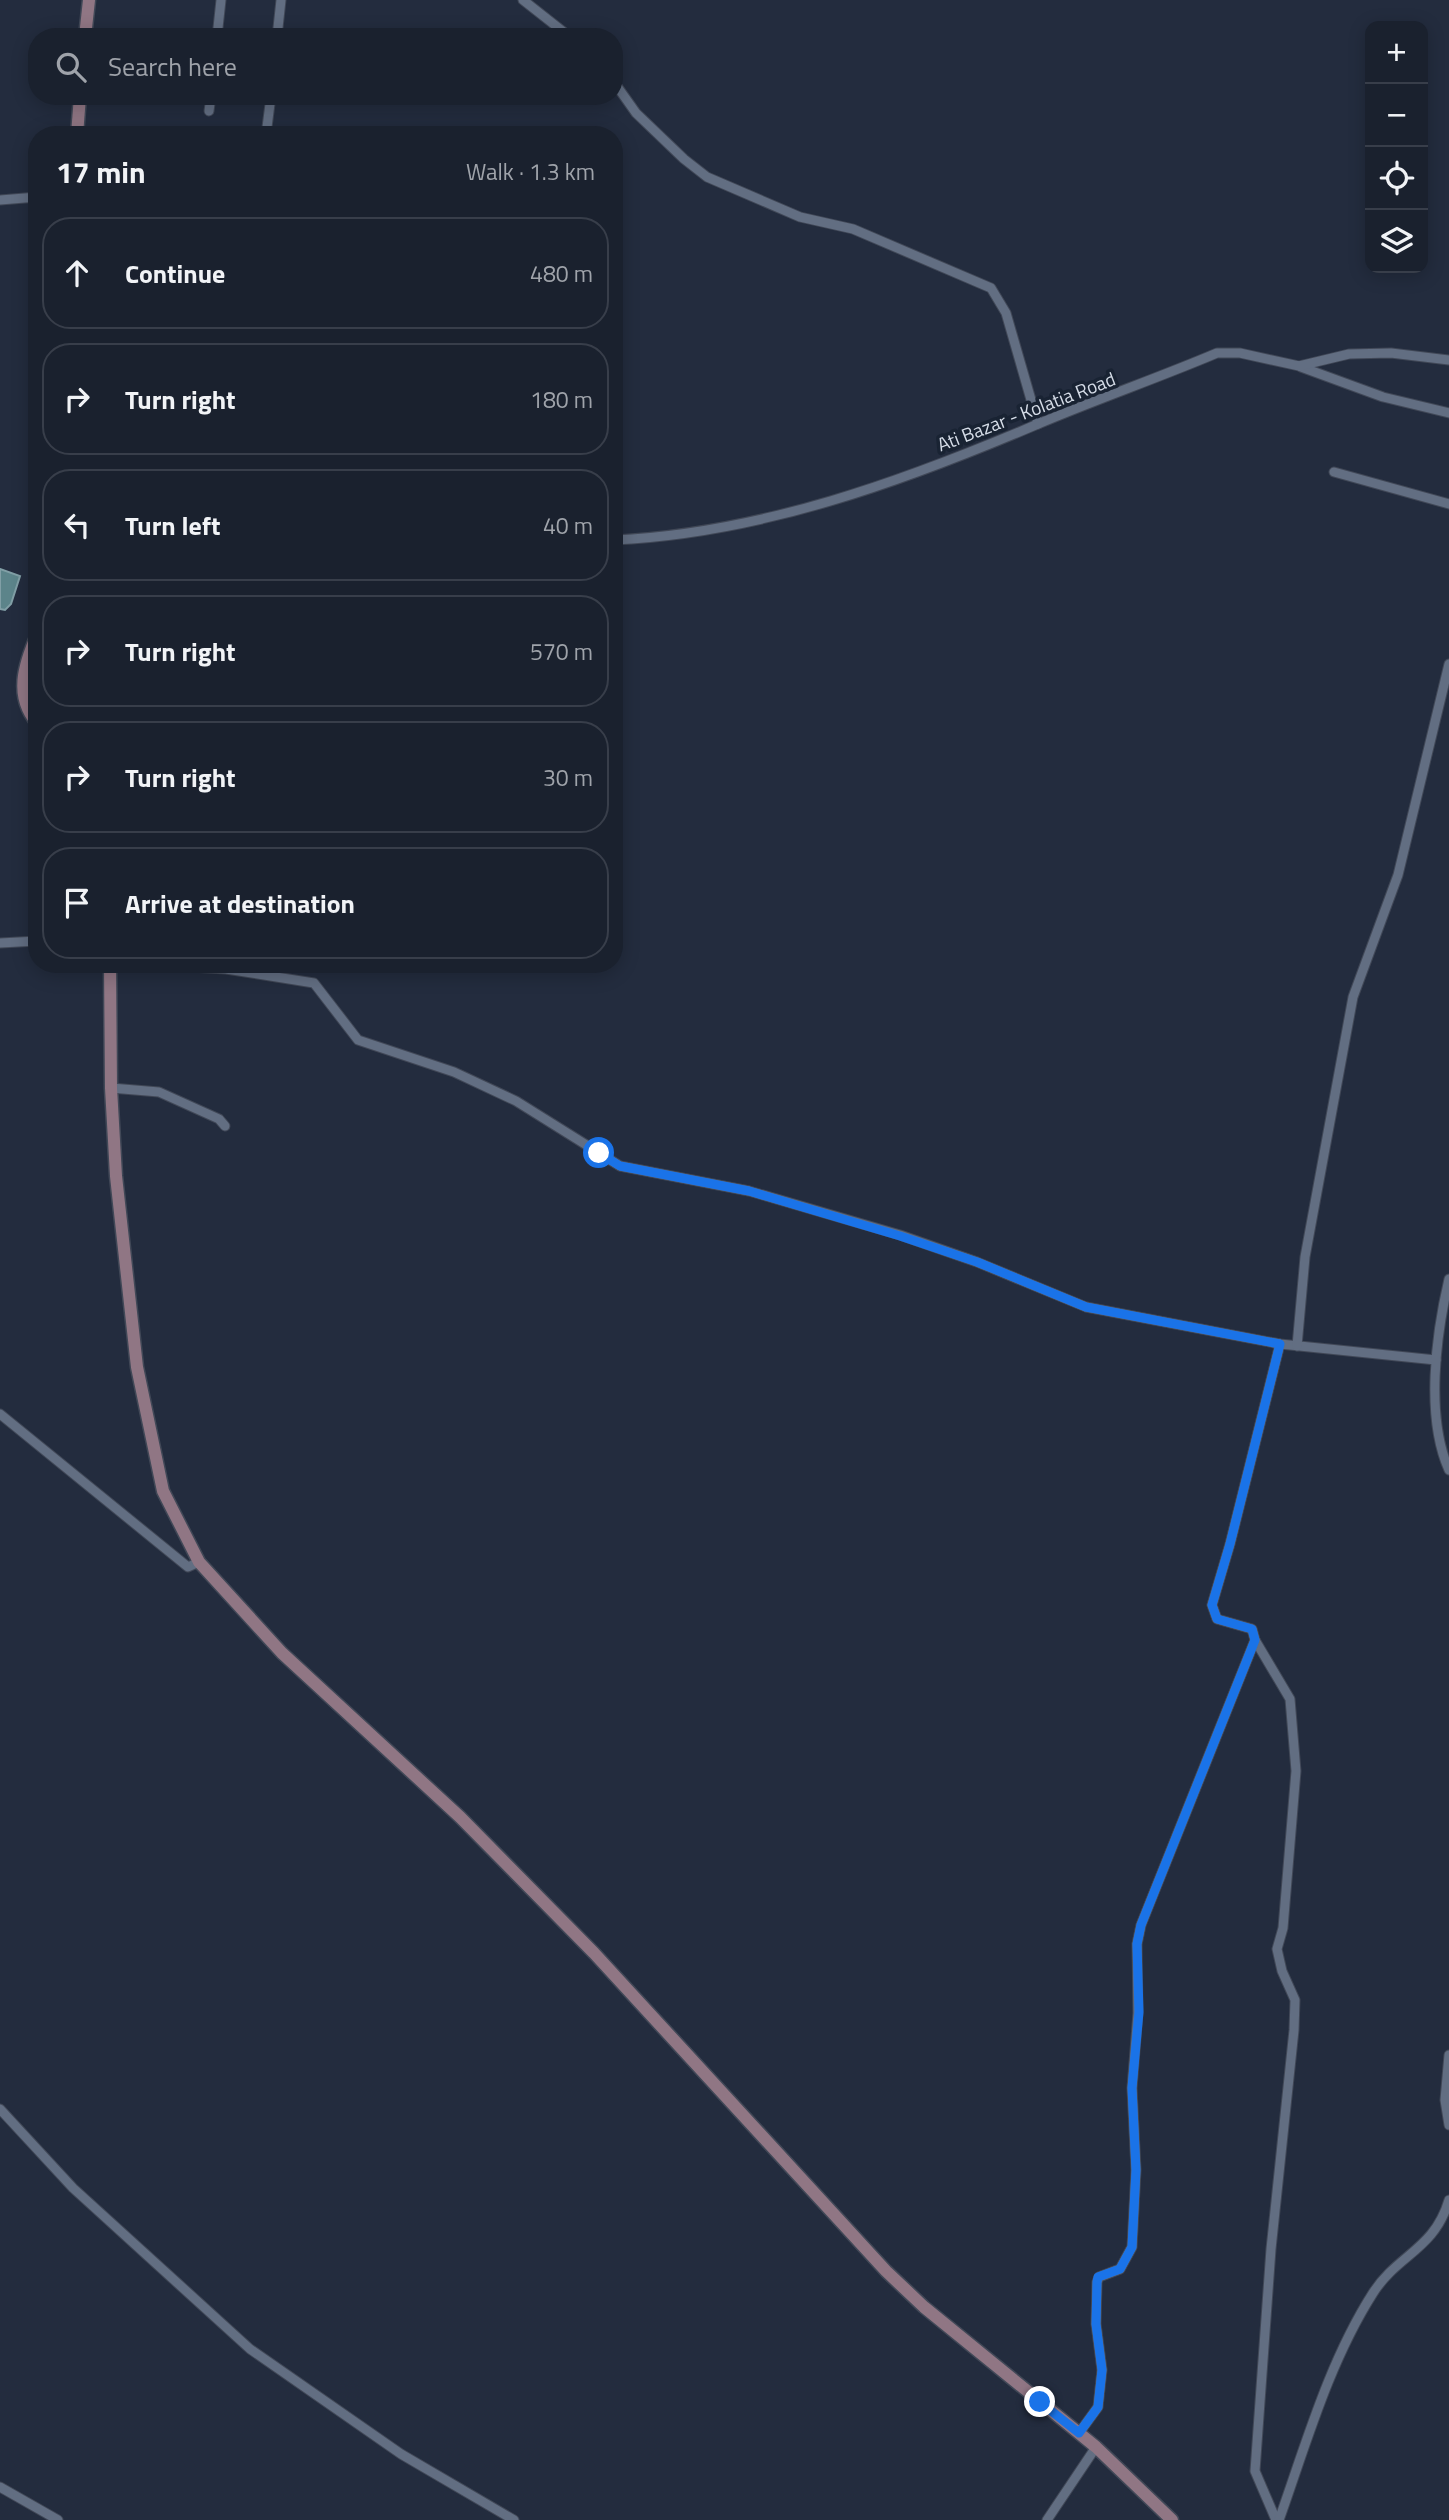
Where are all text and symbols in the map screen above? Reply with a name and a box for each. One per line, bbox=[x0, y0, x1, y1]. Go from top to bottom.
map controls bbox=[1365, 21, 1428, 273]
button: + bbox=[1365, 21, 1428, 84]
search box bbox=[28, 28, 623, 105]
text: Search here bbox=[108, 47, 237, 86]
icon: search bbox=[52, 48, 90, 86]
button: − bbox=[1365, 84, 1428, 147]
button: locate bbox=[1365, 147, 1428, 210]
text: 17 min bbox=[56, 149, 146, 195]
text: Walk · 1.3 km bbox=[466, 154, 595, 189]
button: layers bbox=[1365, 210, 1428, 273]
icon: ahead bbox=[58, 254, 96, 292]
text: Continue bbox=[125, 254, 225, 293]
text: 480 m bbox=[530, 256, 593, 291]
street label: Ati Bazar - Kolatia Road bbox=[933, 364, 1119, 458]
icon: right bbox=[58, 380, 96, 418]
text: Turn right bbox=[125, 380, 236, 419]
text: 180 m bbox=[530, 382, 593, 417]
icon: left bbox=[58, 506, 96, 544]
text: Turn left bbox=[125, 506, 220, 545]
text: 40 m bbox=[543, 508, 593, 543]
icon: right bbox=[58, 632, 96, 670]
text: Turn right bbox=[125, 632, 236, 671]
text: 570 m bbox=[530, 634, 593, 669]
icon: right bbox=[58, 758, 96, 796]
text: Turn right bbox=[125, 758, 236, 797]
text: 30 m bbox=[543, 760, 593, 795]
icon: arrive bbox=[58, 884, 96, 922]
text: Arrive at destination bbox=[125, 884, 355, 923]
route start bbox=[583, 1137, 614, 1168]
route end bbox=[1024, 2386, 1055, 2417]

